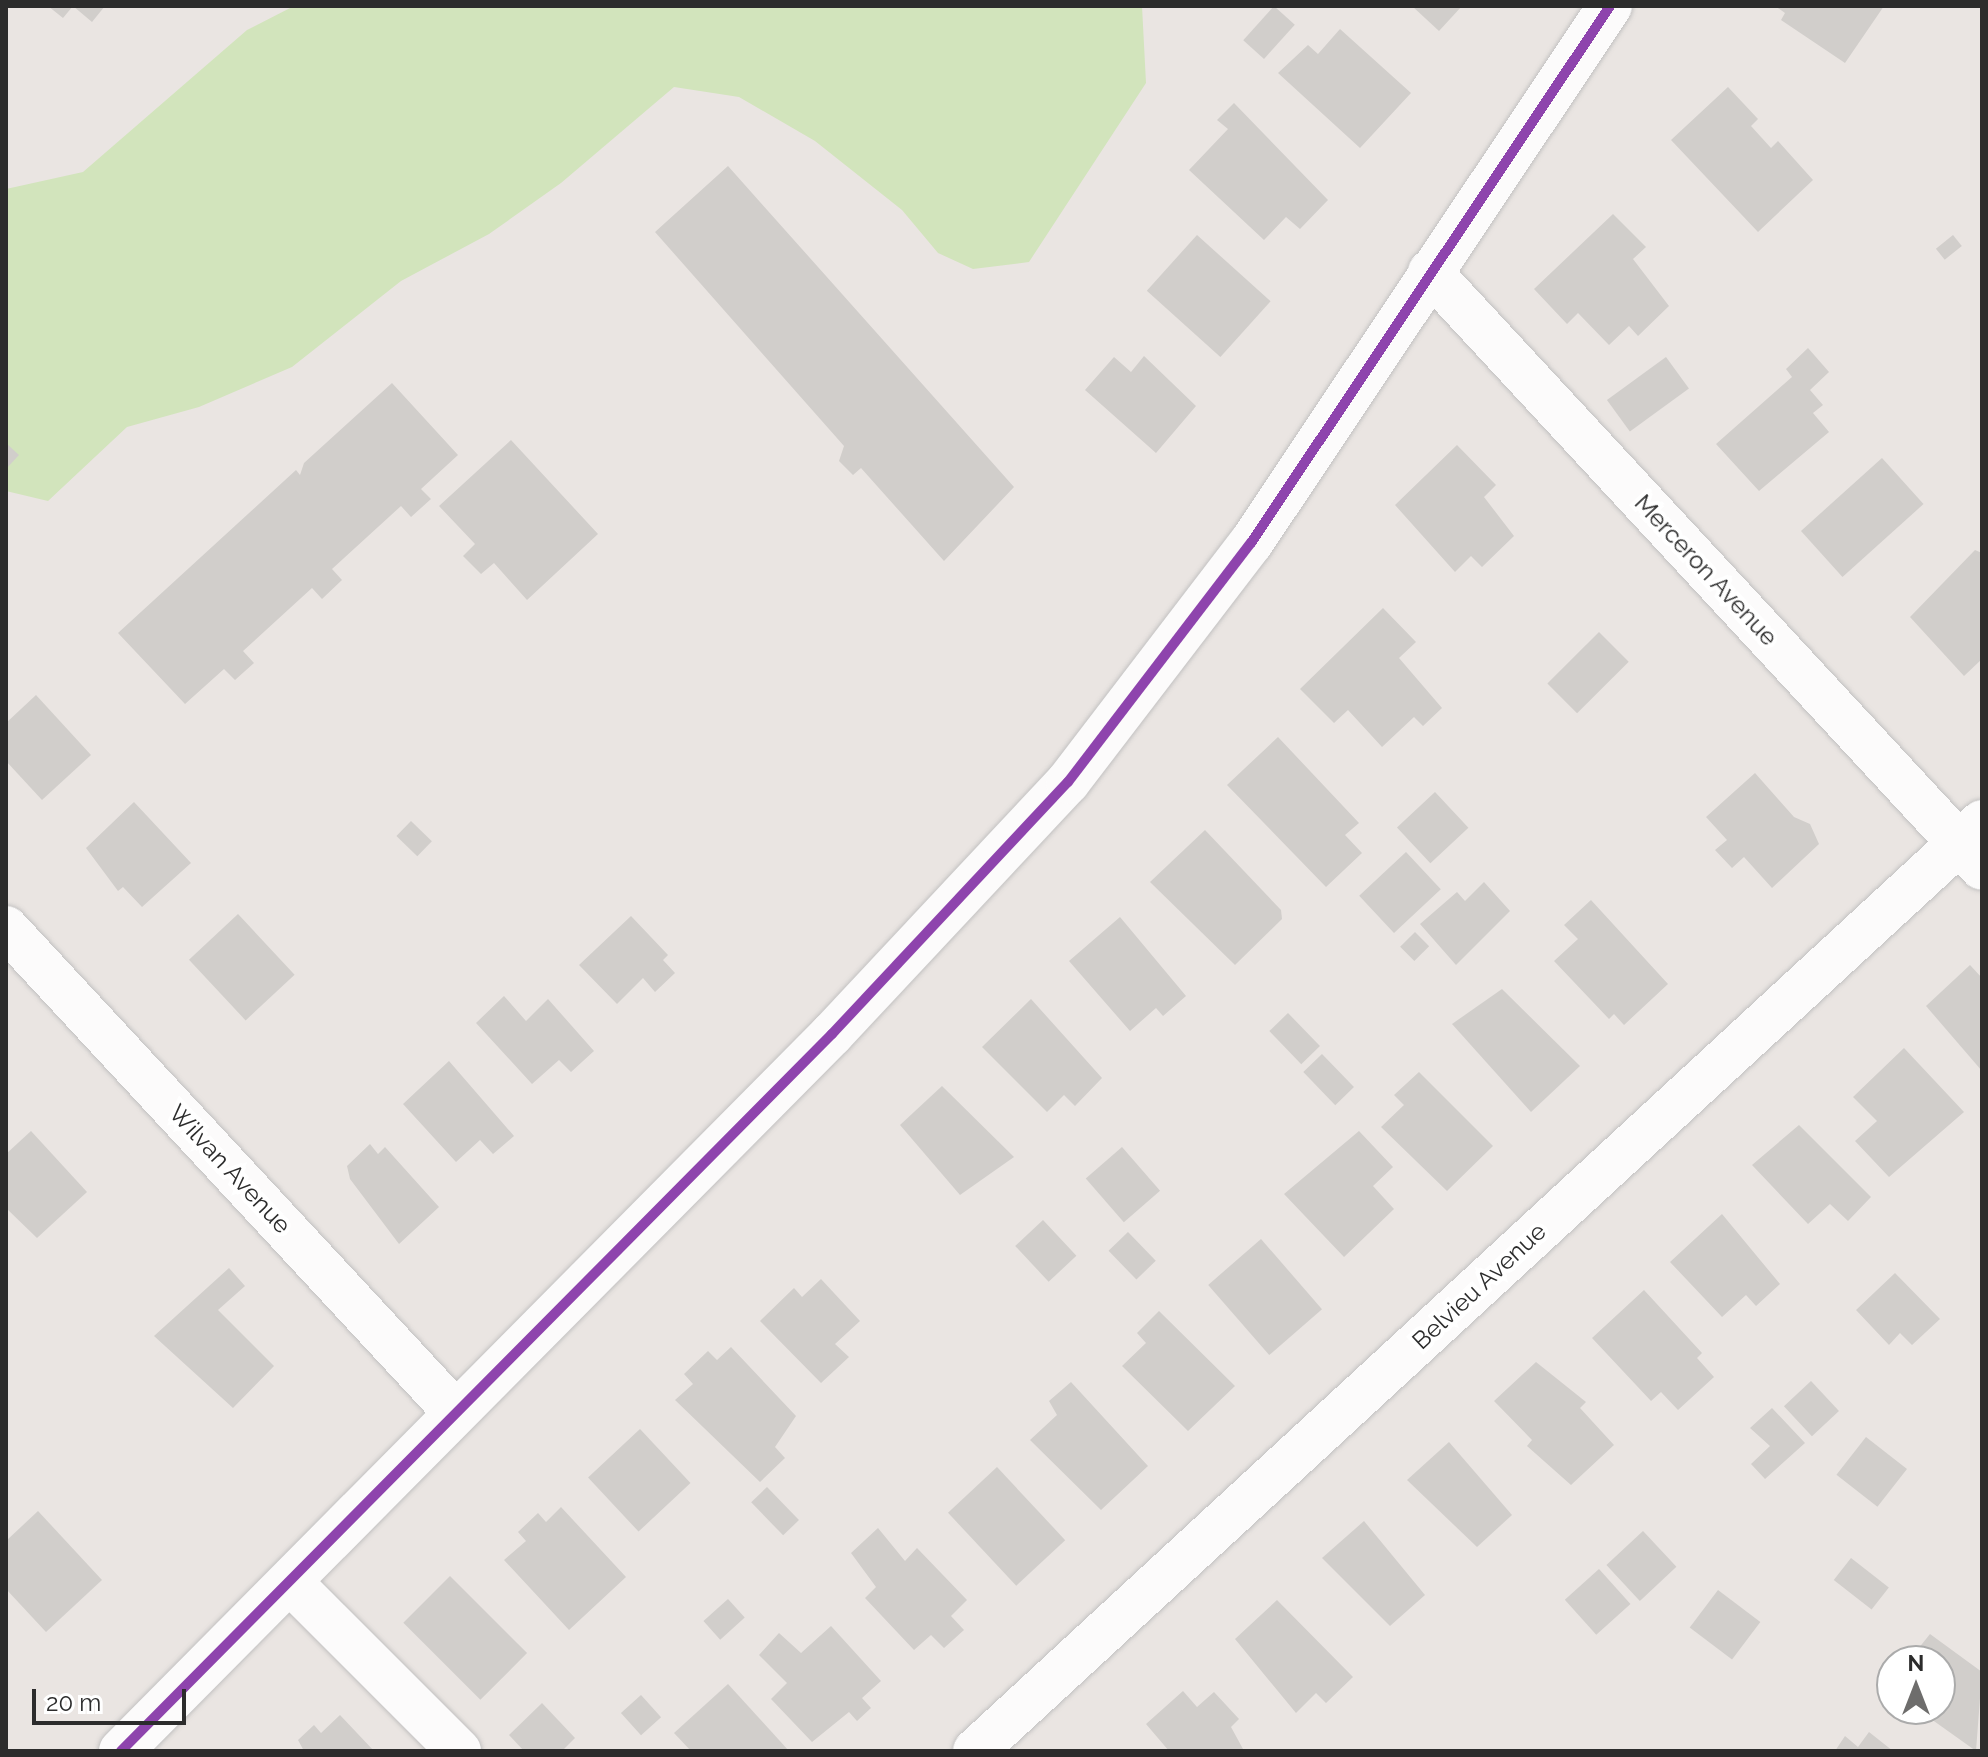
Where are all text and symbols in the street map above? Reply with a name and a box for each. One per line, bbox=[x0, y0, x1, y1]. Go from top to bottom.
street label: Merceron Avenue bbox=[1628, 488, 1784, 652]
street label: Wilvan Avenue bbox=[163, 1098, 297, 1240]
street label: Belvieu Avenue bbox=[1406, 1217, 1552, 1355]
north arrow bbox=[1876, 1645, 1956, 1725]
text: N bbox=[1908, 1650, 1924, 1676]
scale bar bbox=[36, 1673, 190, 1723]
text: 20 m bbox=[46, 1688, 101, 1717]

